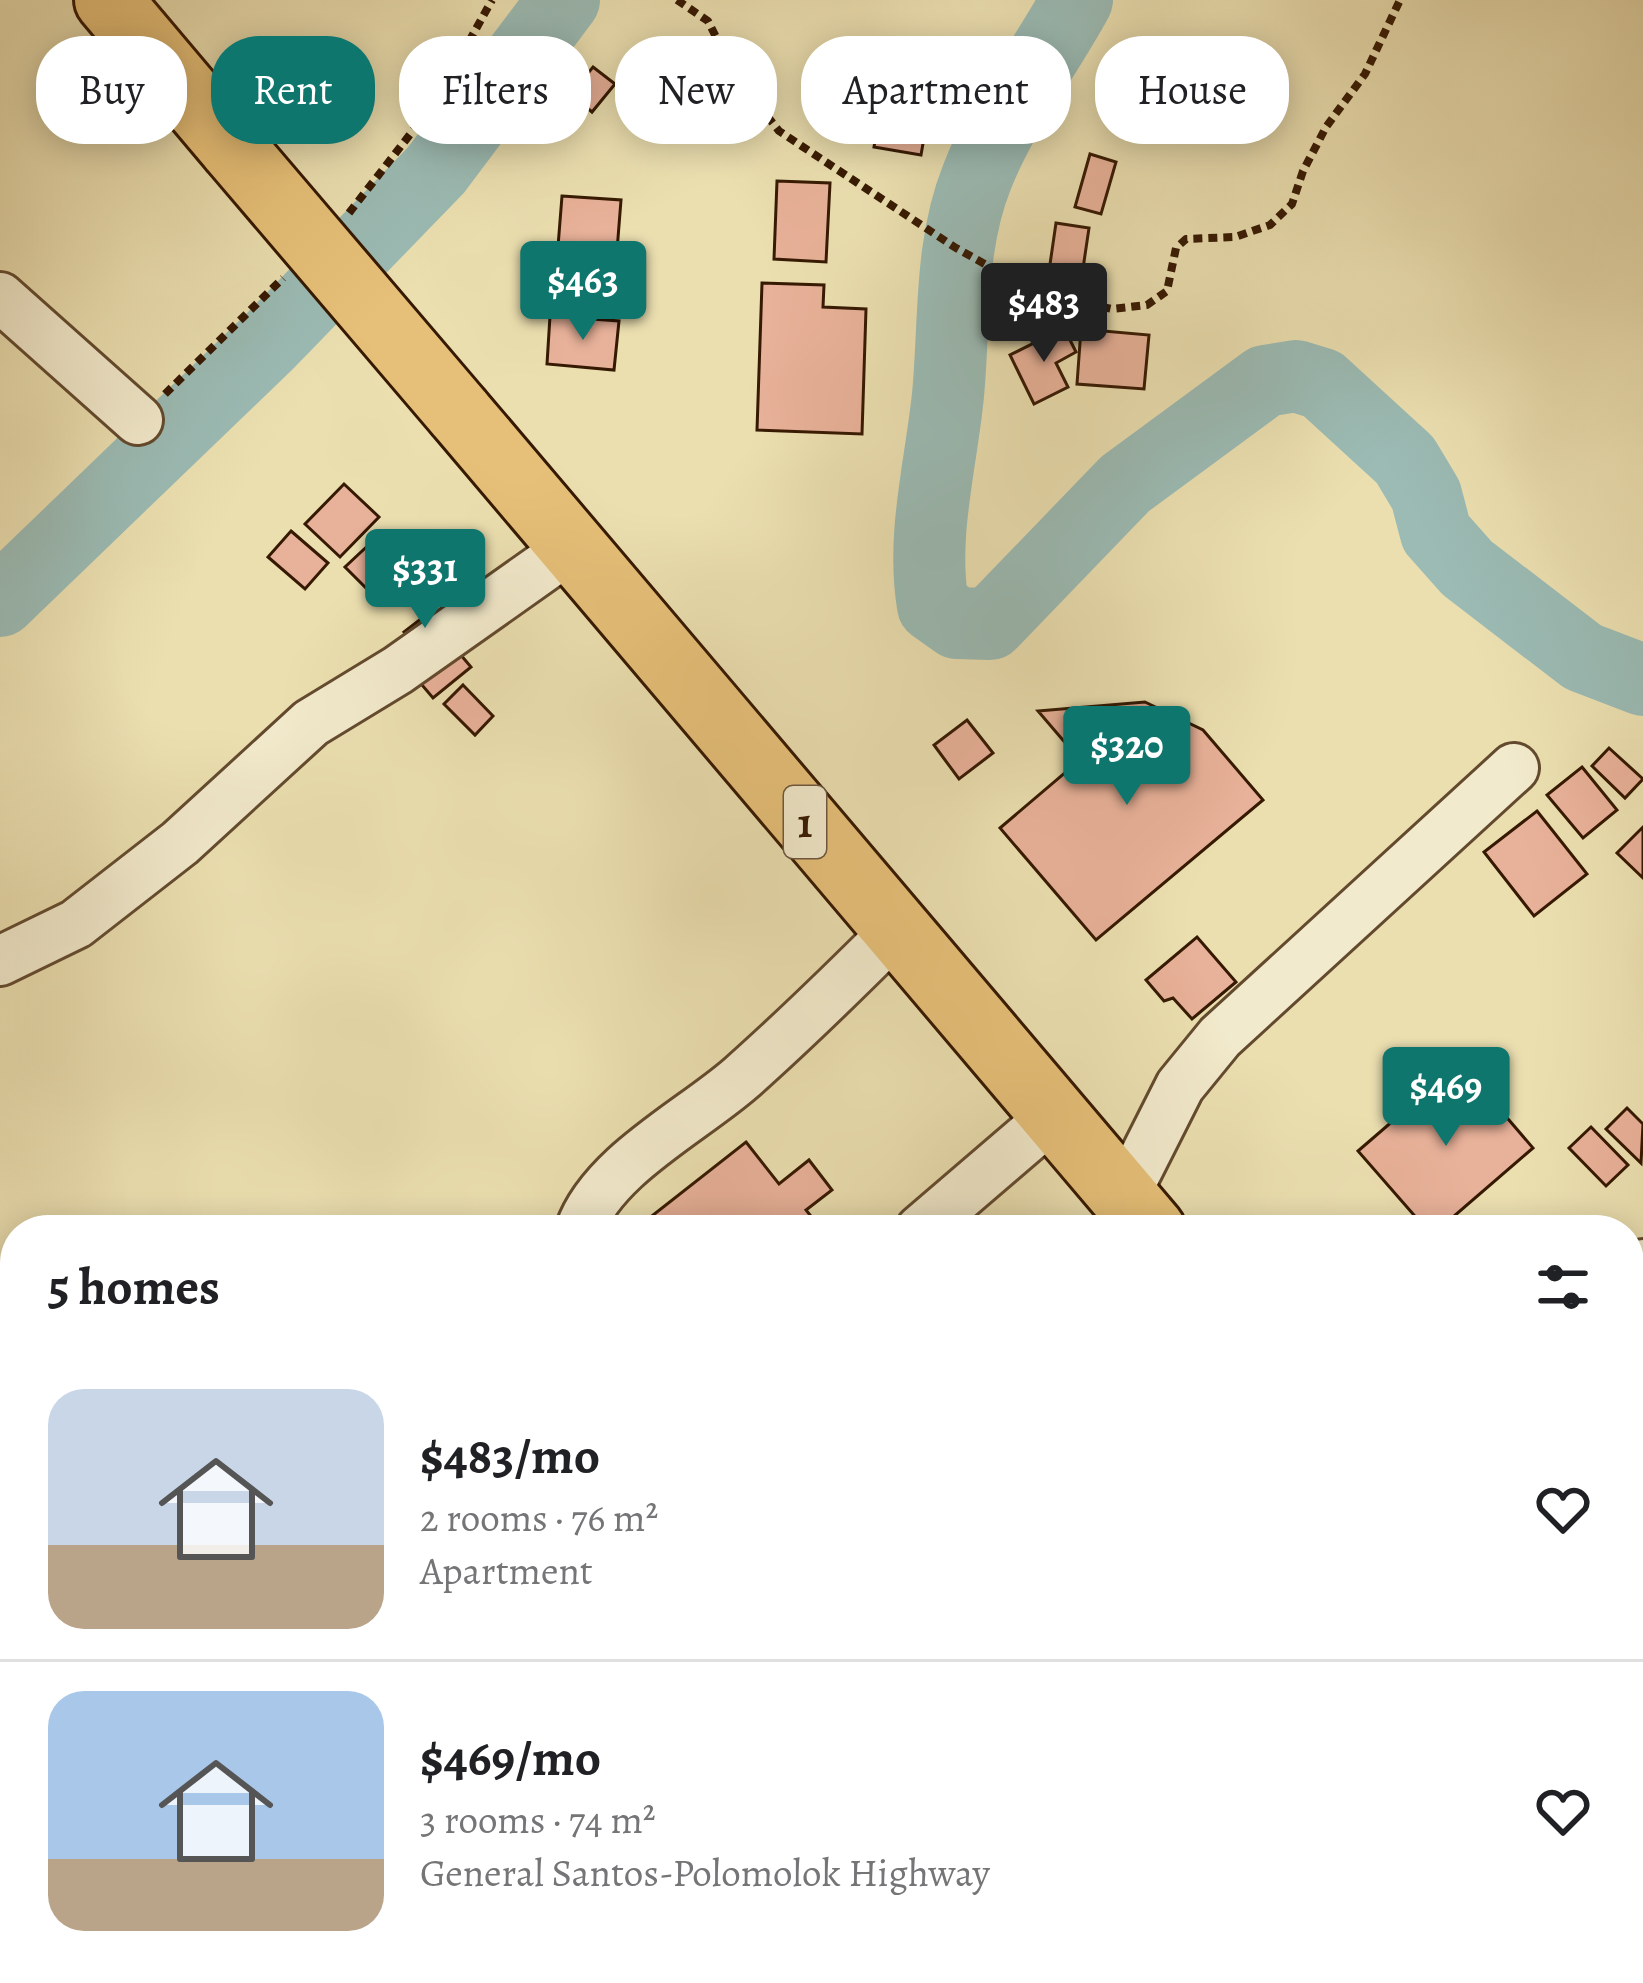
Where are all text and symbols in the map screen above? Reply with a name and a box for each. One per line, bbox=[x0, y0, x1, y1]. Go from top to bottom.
chip: Buy bbox=[36, 36, 187, 144]
chip: Rent bbox=[211, 36, 375, 144]
chip: Filters bbox=[399, 36, 591, 144]
chip: New bbox=[615, 36, 777, 144]
chip: Apartment bbox=[801, 36, 1071, 144]
chip: House bbox=[1095, 36, 1289, 144]
pin: $463 bbox=[512, 241, 654, 343]
text: $463 bbox=[547, 253, 619, 306]
pin: $483 bbox=[973, 263, 1115, 365]
text: $483 bbox=[1008, 275, 1080, 328]
pin: $331 bbox=[354, 529, 496, 631]
text: $331 bbox=[392, 541, 458, 594]
pin: $320 bbox=[1056, 706, 1198, 808]
text: $320 bbox=[1090, 718, 1164, 771]
road number: 1 bbox=[784, 786, 826, 858]
pin: $469 bbox=[1375, 1047, 1517, 1149]
text: $469 bbox=[1410, 1059, 1482, 1112]
text: 5 homes bbox=[48, 1252, 220, 1322]
icon: filters bbox=[1530, 1254, 1596, 1320]
text: $483/mo bbox=[420, 1421, 600, 1491]
icon: home bbox=[144, 1437, 288, 1581]
icon: heart bbox=[1530, 1476, 1596, 1542]
text: 2 rooms · 76 m² bbox=[420, 1491, 658, 1544]
text: Apartment bbox=[420, 1544, 593, 1597]
text: $469/mo bbox=[420, 1723, 601, 1793]
icon: home bbox=[144, 1739, 288, 1883]
icon: heart bbox=[1530, 1778, 1596, 1844]
text: 3 rooms · 74 m² bbox=[420, 1793, 656, 1846]
text: General Santos-Polomolok Highway bbox=[420, 1846, 990, 1899]

